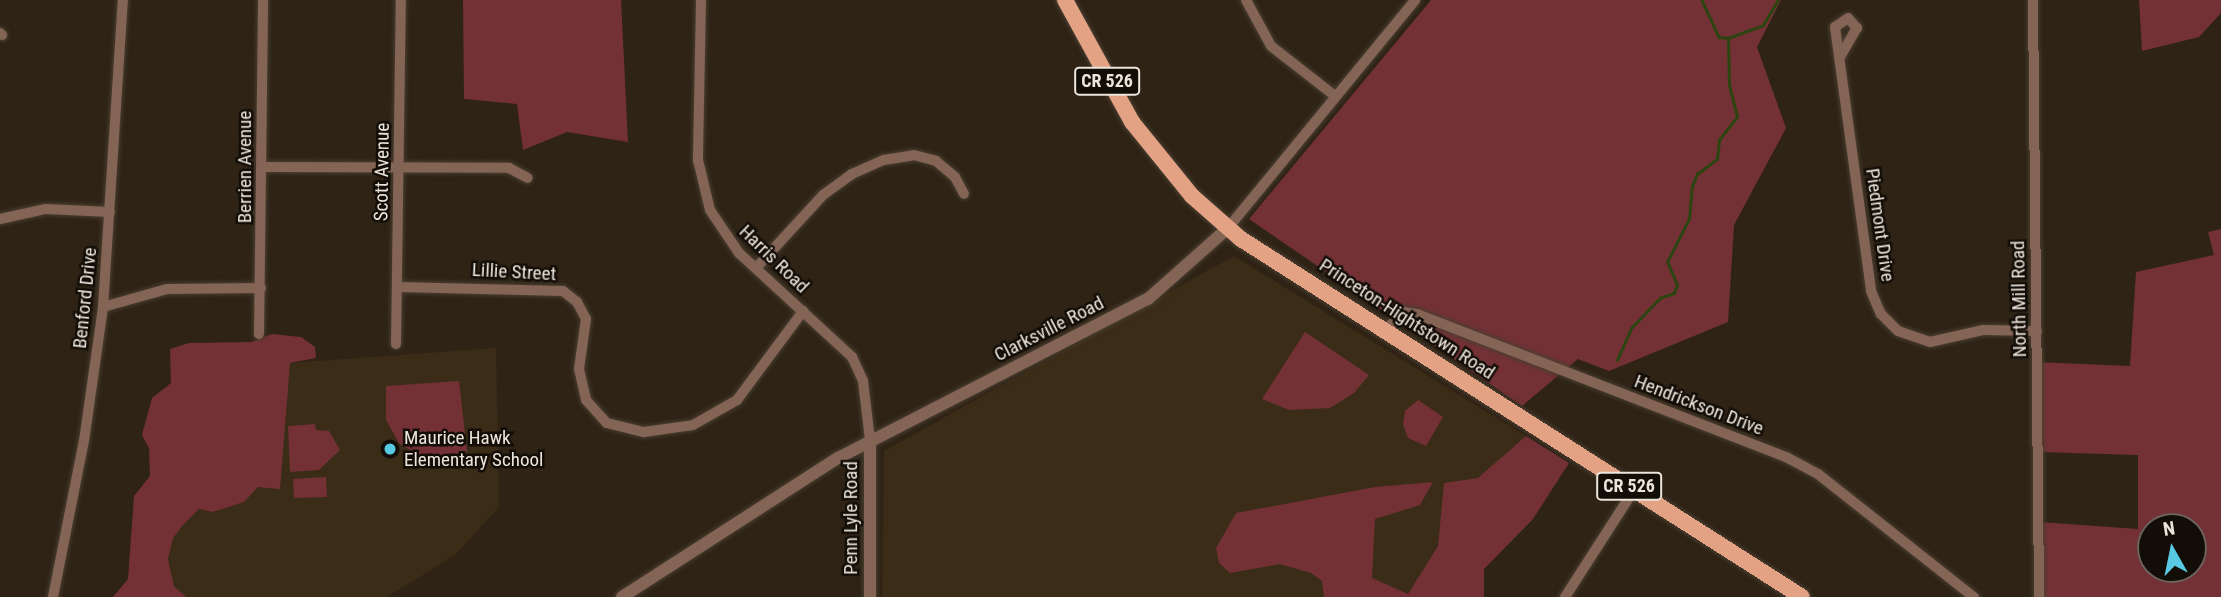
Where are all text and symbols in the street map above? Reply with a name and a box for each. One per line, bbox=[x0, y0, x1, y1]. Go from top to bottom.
road number: CR 526 bbox=[1074, 66, 1140, 96]
street label: Berrien Avenue bbox=[234, 111, 256, 223]
street label: Scott Avenue bbox=[370, 123, 394, 221]
street label: Piedmont Drive bbox=[1861, 167, 1899, 283]
street label: Harris Road bbox=[734, 220, 814, 298]
street label: North Mill Road bbox=[2007, 240, 2031, 358]
street label: Benford Drive bbox=[68, 246, 102, 350]
street label: Princeton-Hightstown Road bbox=[1315, 254, 1499, 384]
street label: Lillie Street bbox=[471, 258, 557, 286]
street label: Clarksville Road bbox=[990, 292, 1108, 366]
street label: Hendrickson Drive bbox=[1631, 370, 1767, 440]
place label: Maurice Hawk Elementary School bbox=[404, 427, 543, 471]
marker: Maurice Hawk Elementary School bbox=[382, 441, 398, 457]
street label: Penn Lyle Road bbox=[840, 461, 862, 575]
road number: CR 526 bbox=[1596, 472, 1662, 500]
north arrow bbox=[2137, 513, 2207, 583]
text: N bbox=[2161, 516, 2176, 541]

